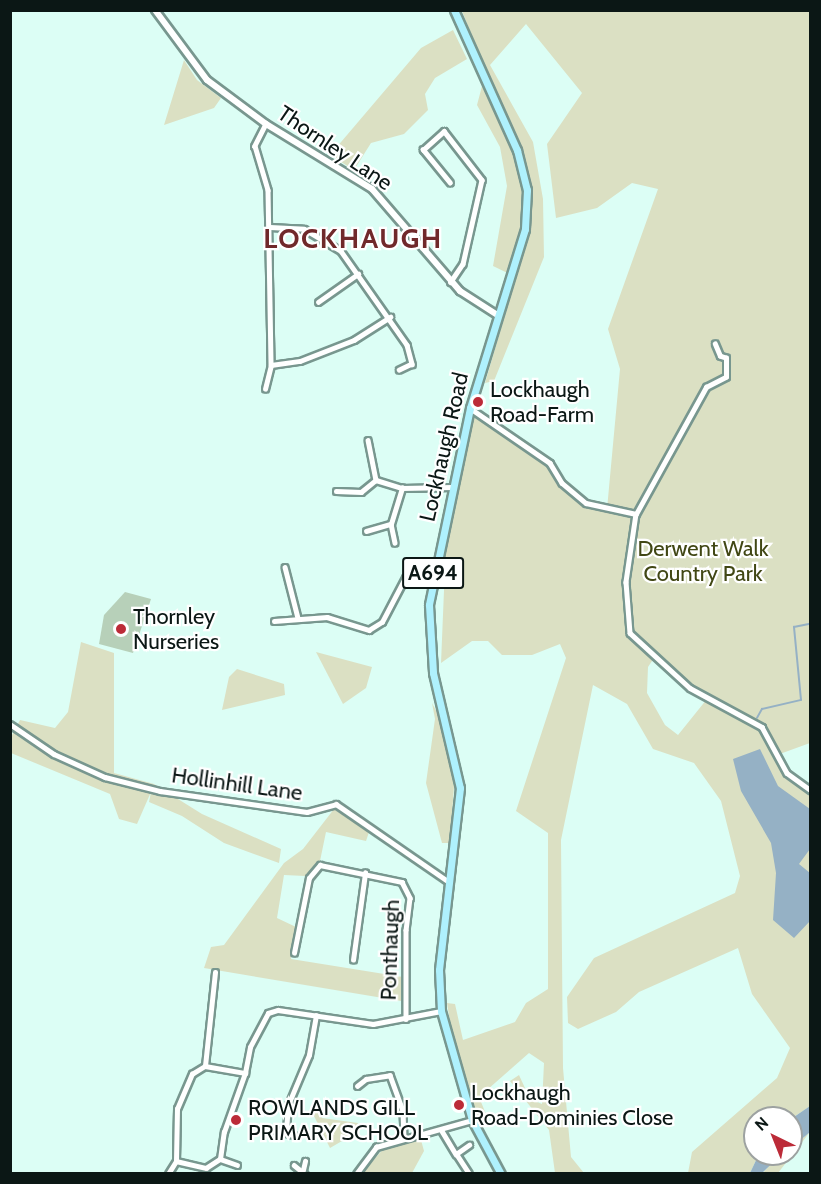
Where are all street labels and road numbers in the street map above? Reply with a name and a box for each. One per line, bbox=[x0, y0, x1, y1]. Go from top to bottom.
street label: Thornley Lane bbox=[273, 100, 397, 196]
street label: Lockhaugh Road bbox=[414, 370, 474, 524]
road number: A694 bbox=[402, 555, 464, 591]
street label: Hollinhill Lane bbox=[170, 762, 304, 806]
street label: Ponthaugh bbox=[375, 899, 405, 1001]

